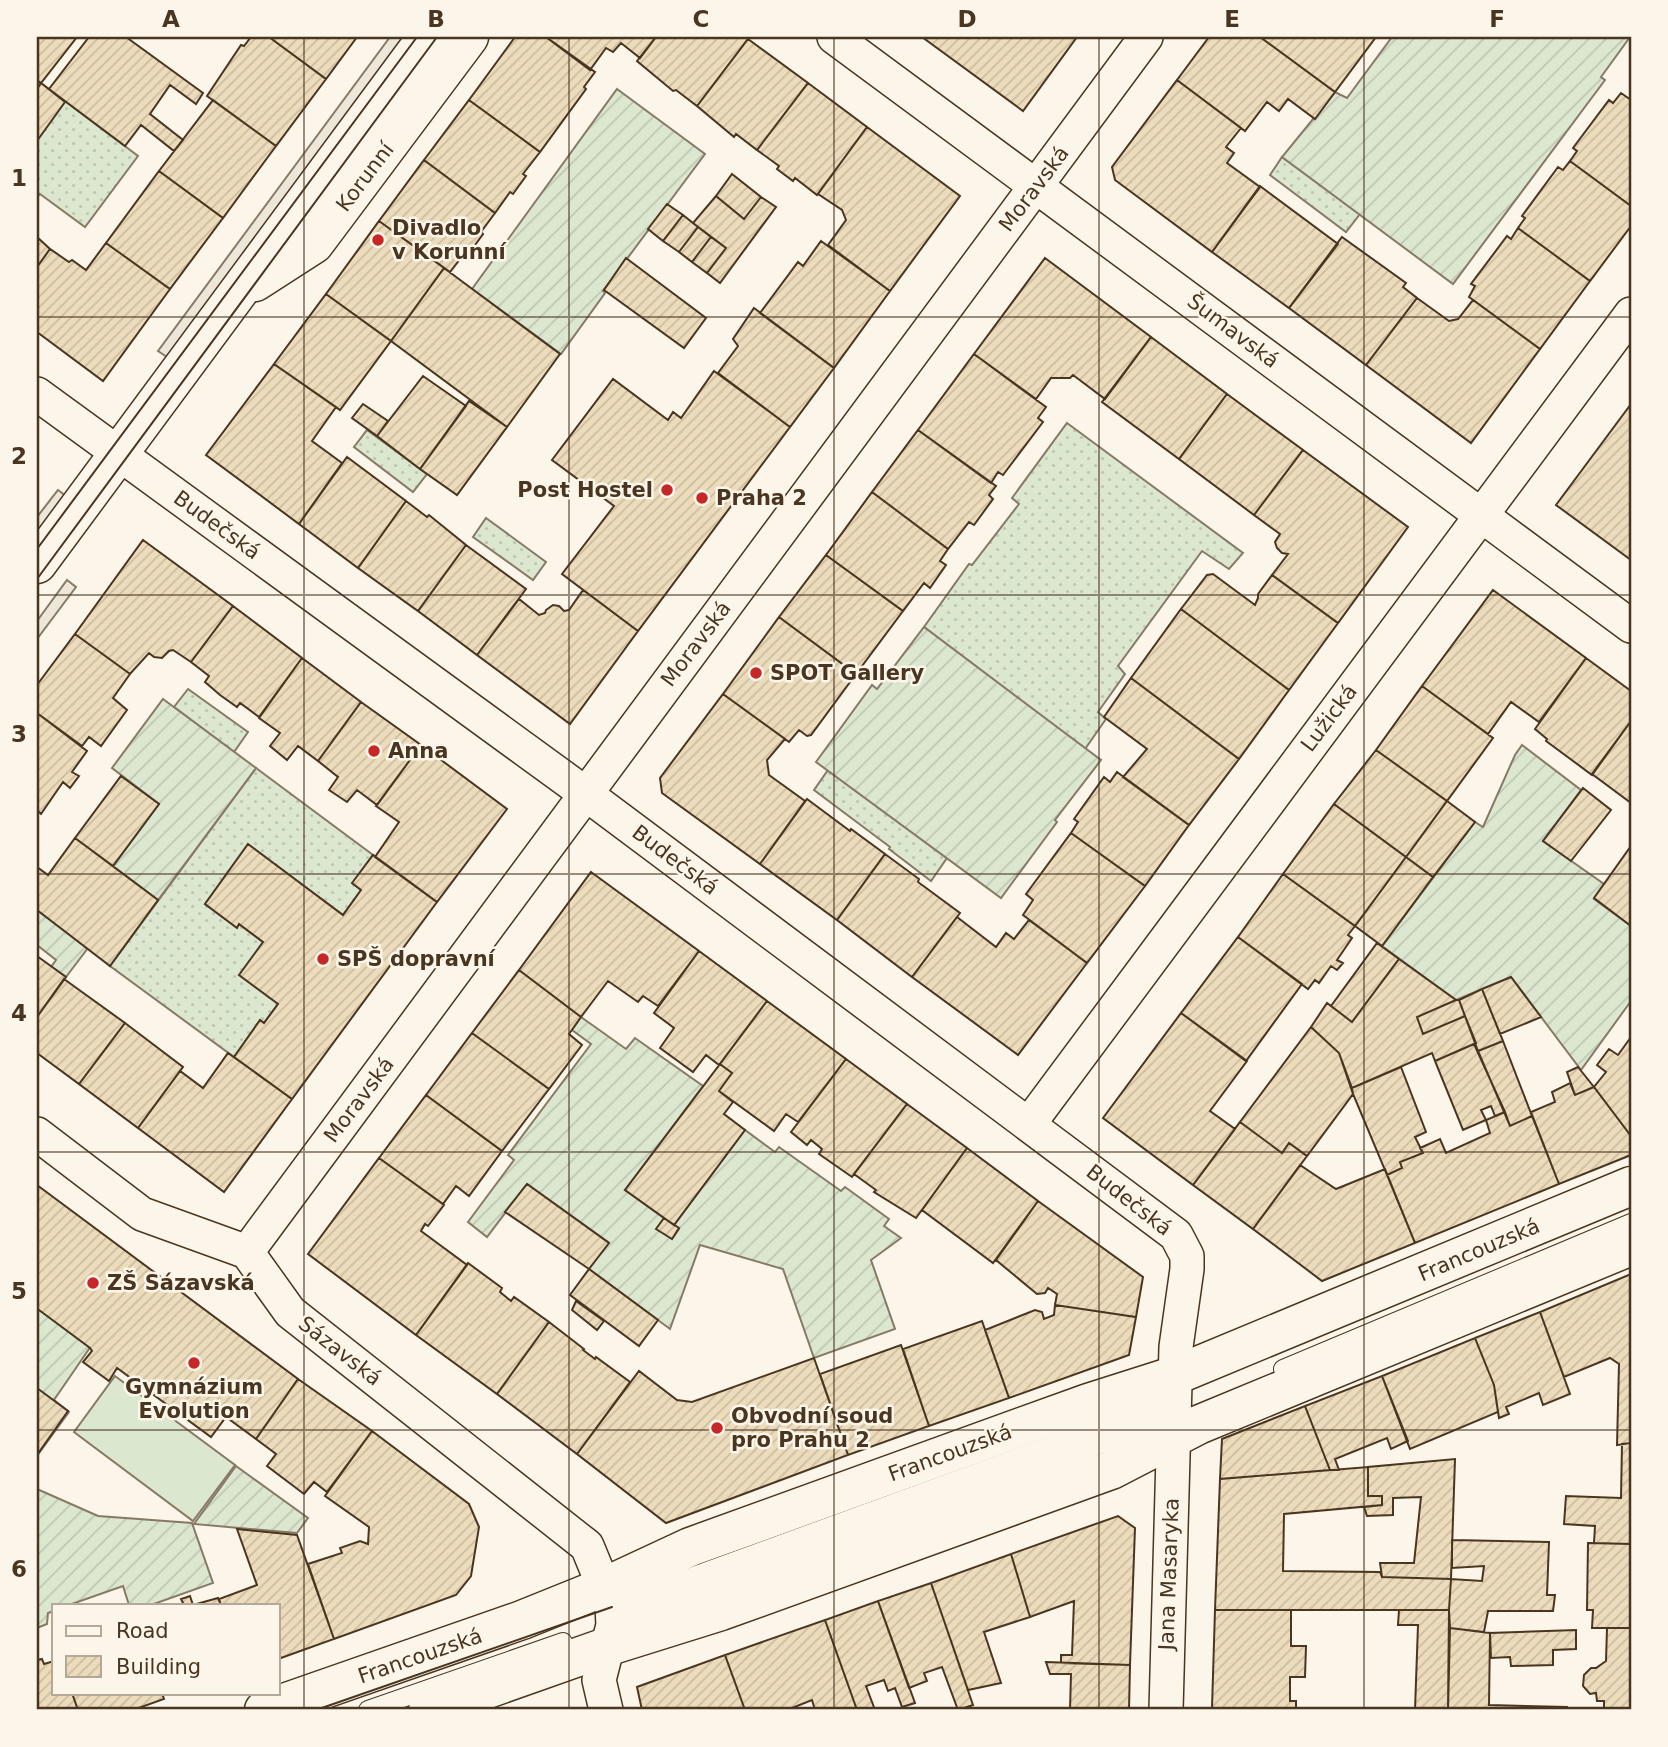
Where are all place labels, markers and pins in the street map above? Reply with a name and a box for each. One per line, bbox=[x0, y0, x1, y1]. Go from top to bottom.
place label: Divadlo v Korunní bbox=[392, 216, 508, 264]
marker: Divadlo v Korunní bbox=[370, 232, 386, 248]
place label: Post Hostel bbox=[517, 478, 653, 502]
marker: Post Hostel bbox=[659, 482, 675, 498]
place label: Praha 2 bbox=[716, 486, 807, 510]
marker: Praha 2 bbox=[694, 490, 710, 506]
place label: SPOT Gallery bbox=[770, 661, 924, 685]
marker: SPOT Gallery bbox=[748, 665, 764, 681]
place label: Anna bbox=[388, 739, 448, 763]
marker: Anna bbox=[366, 743, 382, 759]
place label: SPŠ dopravní bbox=[337, 946, 497, 971]
marker: SPŠ dopravní bbox=[315, 951, 331, 967]
place label: ZŠ Sázavská bbox=[107, 1270, 255, 1295]
marker: ZŠ Sázavská bbox=[85, 1275, 101, 1291]
marker: Gymnázium Evolution bbox=[186, 1355, 202, 1371]
place label: Gymnázium Evolution bbox=[125, 1375, 263, 1423]
place label: Obvodní soud pro Prahu 2 bbox=[731, 1404, 893, 1452]
marker: Obvodní soud pro Prahu 2 bbox=[709, 1420, 725, 1436]

